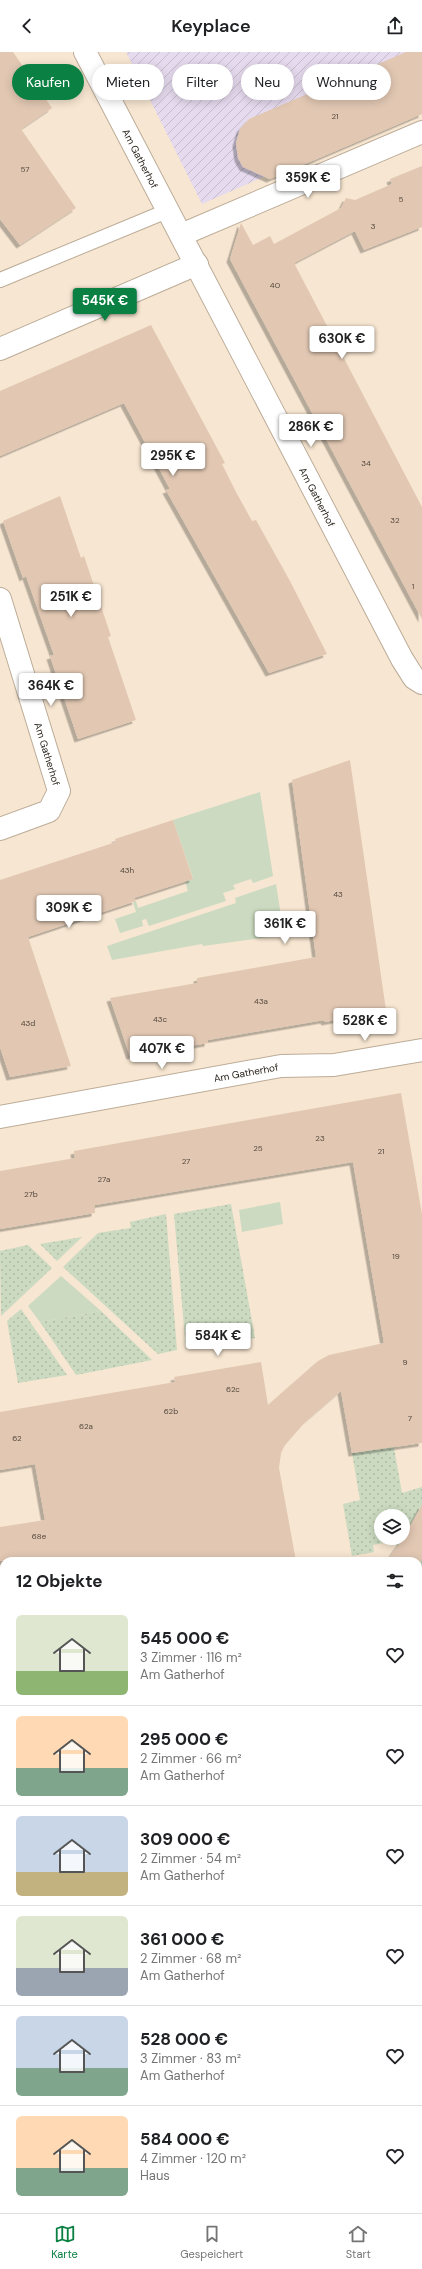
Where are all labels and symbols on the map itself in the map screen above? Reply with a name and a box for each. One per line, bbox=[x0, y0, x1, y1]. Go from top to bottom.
house number: 21 bbox=[331, 111, 339, 121]
street label: Am Gatherhof bbox=[120, 126, 162, 191]
house number: 57 bbox=[20, 164, 30, 174]
pin: 359K € bbox=[275, 165, 341, 199]
house number: 5 bbox=[399, 194, 404, 204]
house number: 3 bbox=[371, 221, 376, 231]
house number: 40 bbox=[270, 280, 281, 290]
pin: 545K € bbox=[72, 288, 138, 322]
pin: 630K € bbox=[309, 326, 375, 360]
pin: 286K € bbox=[278, 414, 344, 448]
pin: 295K € bbox=[140, 443, 206, 477]
house number: 34 bbox=[361, 458, 371, 468]
street label: Am Gatherhof bbox=[297, 465, 339, 529]
house number: 32 bbox=[390, 515, 400, 525]
house number: 1 bbox=[412, 581, 414, 591]
pin: 251K € bbox=[38, 584, 104, 618]
pin: 364K € bbox=[18, 673, 84, 707]
street label: Am Gatherhof bbox=[32, 721, 64, 788]
house number: 43h bbox=[120, 865, 134, 875]
house number: 43 bbox=[333, 889, 343, 899]
pin: 309K € bbox=[36, 895, 102, 929]
pin: 361K € bbox=[252, 911, 318, 945]
house number: 43a bbox=[254, 996, 268, 1006]
pin: 528K € bbox=[332, 1008, 398, 1042]
house number: 43c bbox=[153, 1014, 167, 1024]
house number: 43d bbox=[21, 1018, 35, 1028]
pin: 407K € bbox=[129, 1036, 195, 1070]
street label: Am Gatherhof bbox=[213, 1060, 280, 1085]
house number: 23 bbox=[315, 1133, 325, 1143]
house number: 25 bbox=[253, 1143, 263, 1153]
house number: 21 bbox=[377, 1146, 385, 1156]
house number: 27 bbox=[182, 1156, 190, 1166]
house number: 27a bbox=[98, 1174, 110, 1184]
house number: 27b bbox=[24, 1189, 38, 1199]
house number: 19 bbox=[392, 1251, 400, 1261]
pin: 584K € bbox=[185, 1323, 251, 1357]
house number: 9 bbox=[402, 1357, 408, 1367]
house number: 62c bbox=[226, 1384, 240, 1394]
house number: 62b bbox=[164, 1406, 178, 1416]
house number: 7 bbox=[408, 1413, 412, 1423]
house number: 62a bbox=[79, 1421, 93, 1431]
house number: 62 bbox=[12, 1433, 22, 1443]
house number: 68e bbox=[32, 1531, 47, 1541]

